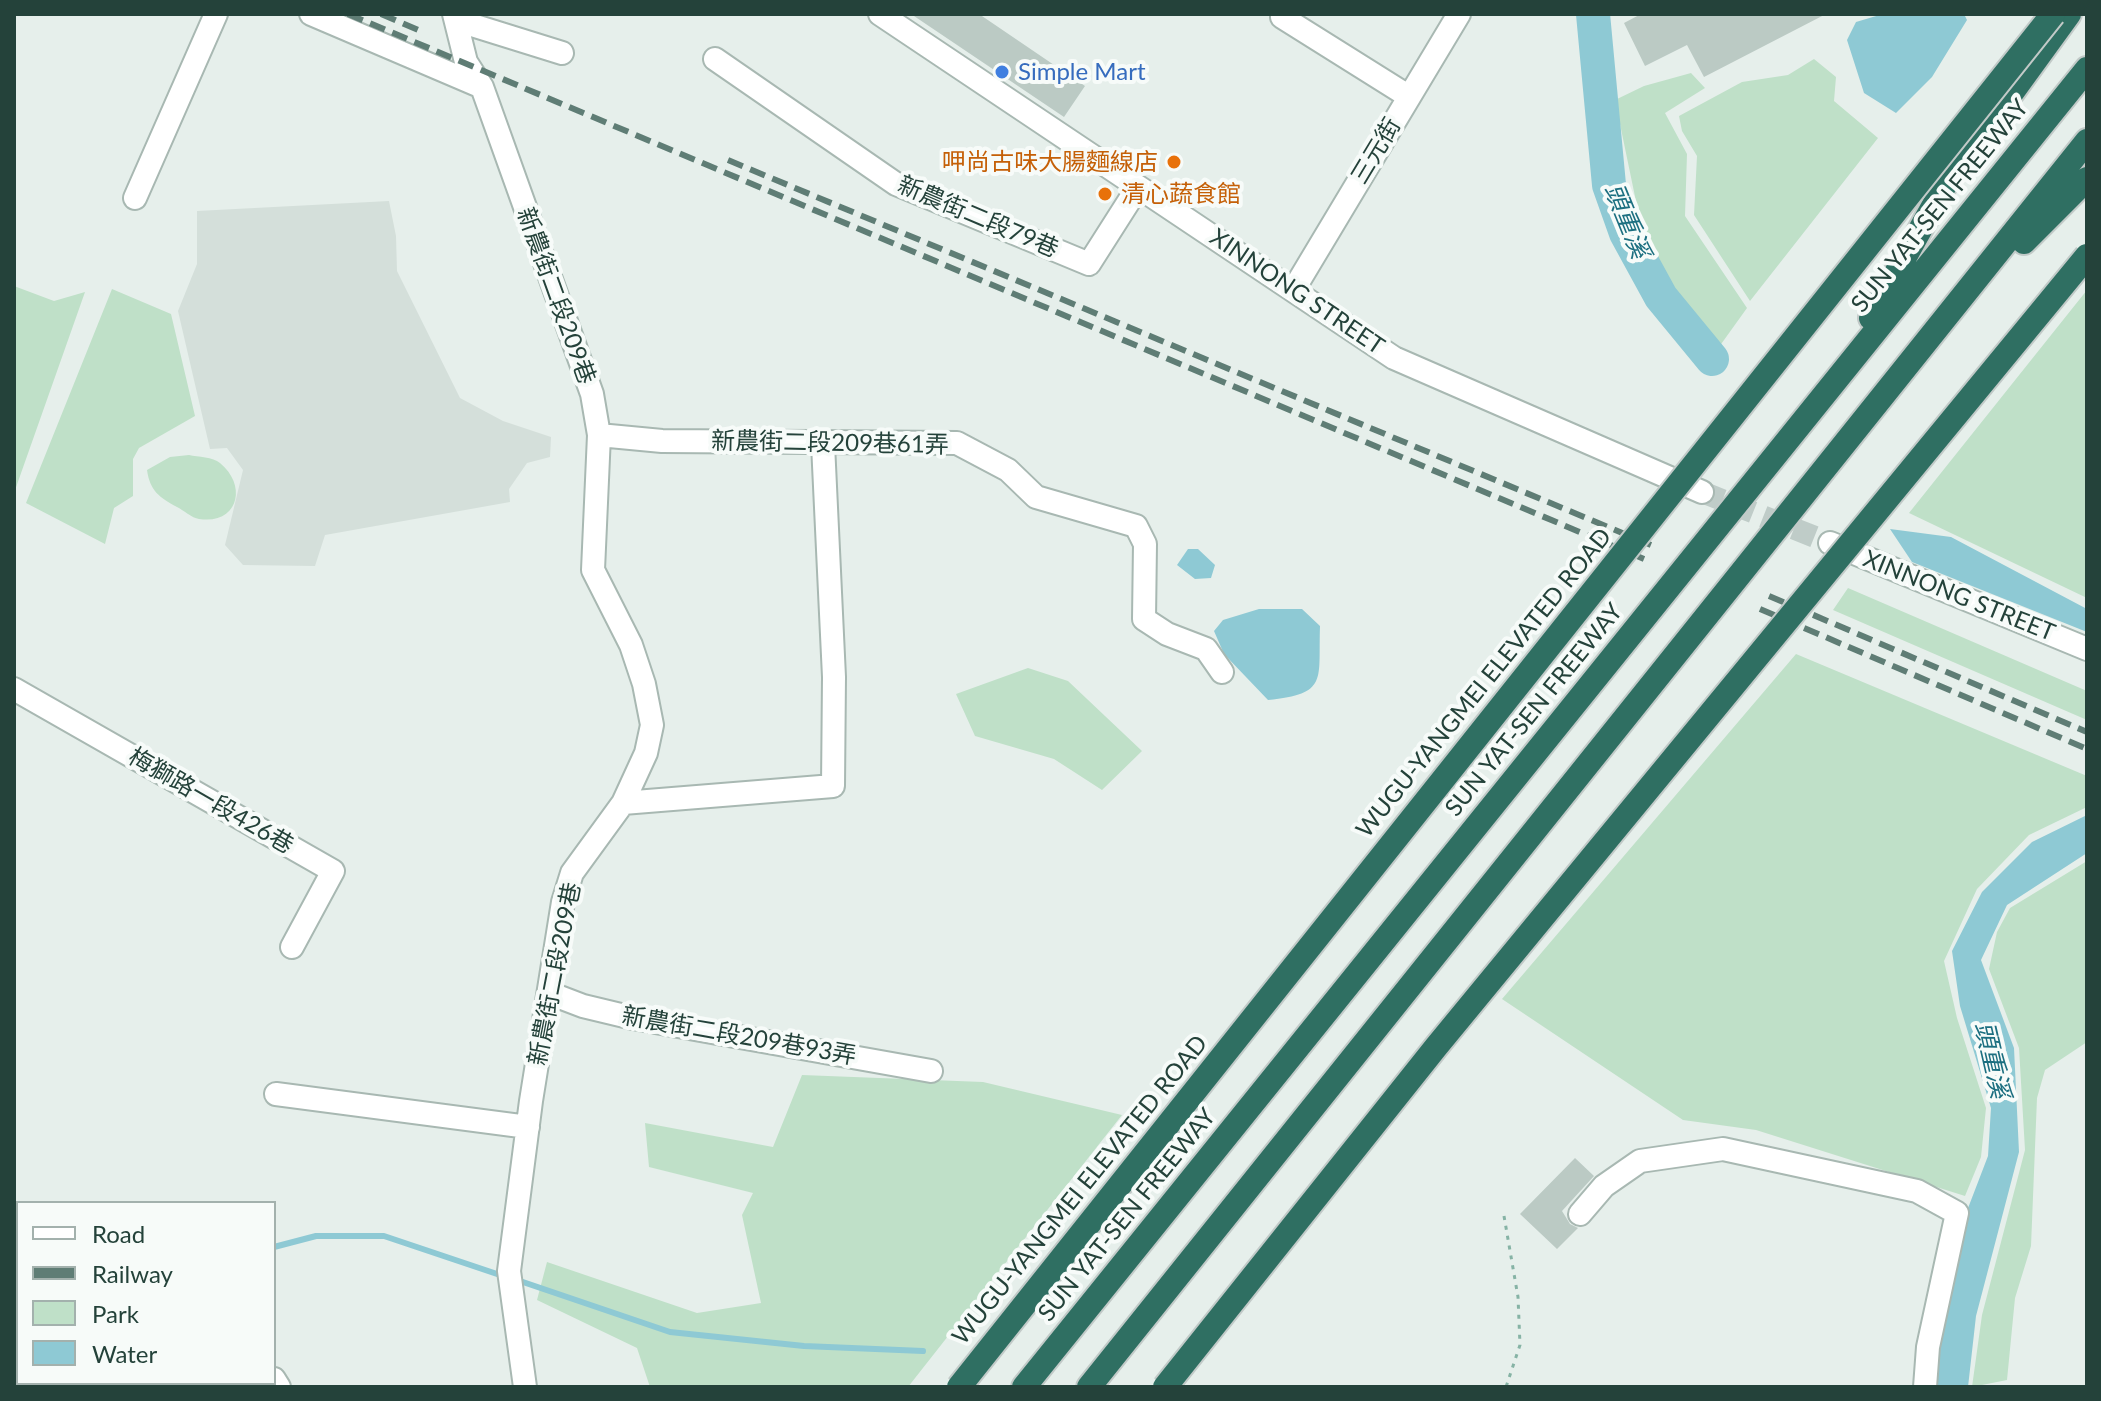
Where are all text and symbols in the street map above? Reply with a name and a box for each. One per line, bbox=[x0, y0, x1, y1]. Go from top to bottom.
place label: Simple Mart bbox=[1018, 58, 1146, 86]
marker: Simple Mart bbox=[993, 63, 1011, 81]
street label: SUN YAT-SEN FREEWAY bbox=[1845, 94, 2035, 318]
street label: 三元街 bbox=[1345, 113, 1407, 189]
place label: 呷尚古味大腸麵線店 bbox=[942, 148, 1158, 176]
marker: 呷尚古味大腸麵線店 bbox=[1165, 153, 1183, 171]
street label: 新農街二段79巷 bbox=[893, 170, 1063, 264]
water label: 頭重溪 bbox=[1598, 179, 1656, 263]
place label: 清心蔬食館 bbox=[1121, 180, 1241, 208]
marker: 清心蔬食館 bbox=[1096, 185, 1114, 203]
street label: 新農街二段209巷 bbox=[511, 204, 601, 388]
street label: XINNONG STREET bbox=[1204, 223, 1390, 361]
street label: 新農街二段209巷61弄 bbox=[711, 427, 949, 459]
street label: WUGU-YANGMEI ELEVATED ROAD bbox=[1350, 523, 1618, 843]
street label: XINNONG STREET bbox=[1859, 544, 2059, 648]
street label: SUN YAT-SEN FREEWAY bbox=[1439, 598, 1629, 822]
street label: 梅獅路一段426巷 bbox=[123, 742, 299, 860]
street label: 新農街二段209巷 bbox=[523, 880, 587, 1068]
street label: 新農街二段209巷93弄 bbox=[620, 1001, 858, 1071]
water label: 頭重溪 bbox=[1968, 1018, 2016, 1102]
street label: WUGU-YANGMEI ELEVATED ROAD bbox=[946, 1030, 1214, 1350]
street label: SUN YAT-SEN FREEWAY bbox=[1032, 1103, 1222, 1327]
legend bbox=[16, 1201, 276, 1385]
text: Road bbox=[92, 1219, 145, 1248]
text: Railway bbox=[92, 1259, 173, 1288]
text: Park bbox=[92, 1299, 139, 1328]
text: Water bbox=[92, 1339, 157, 1368]

